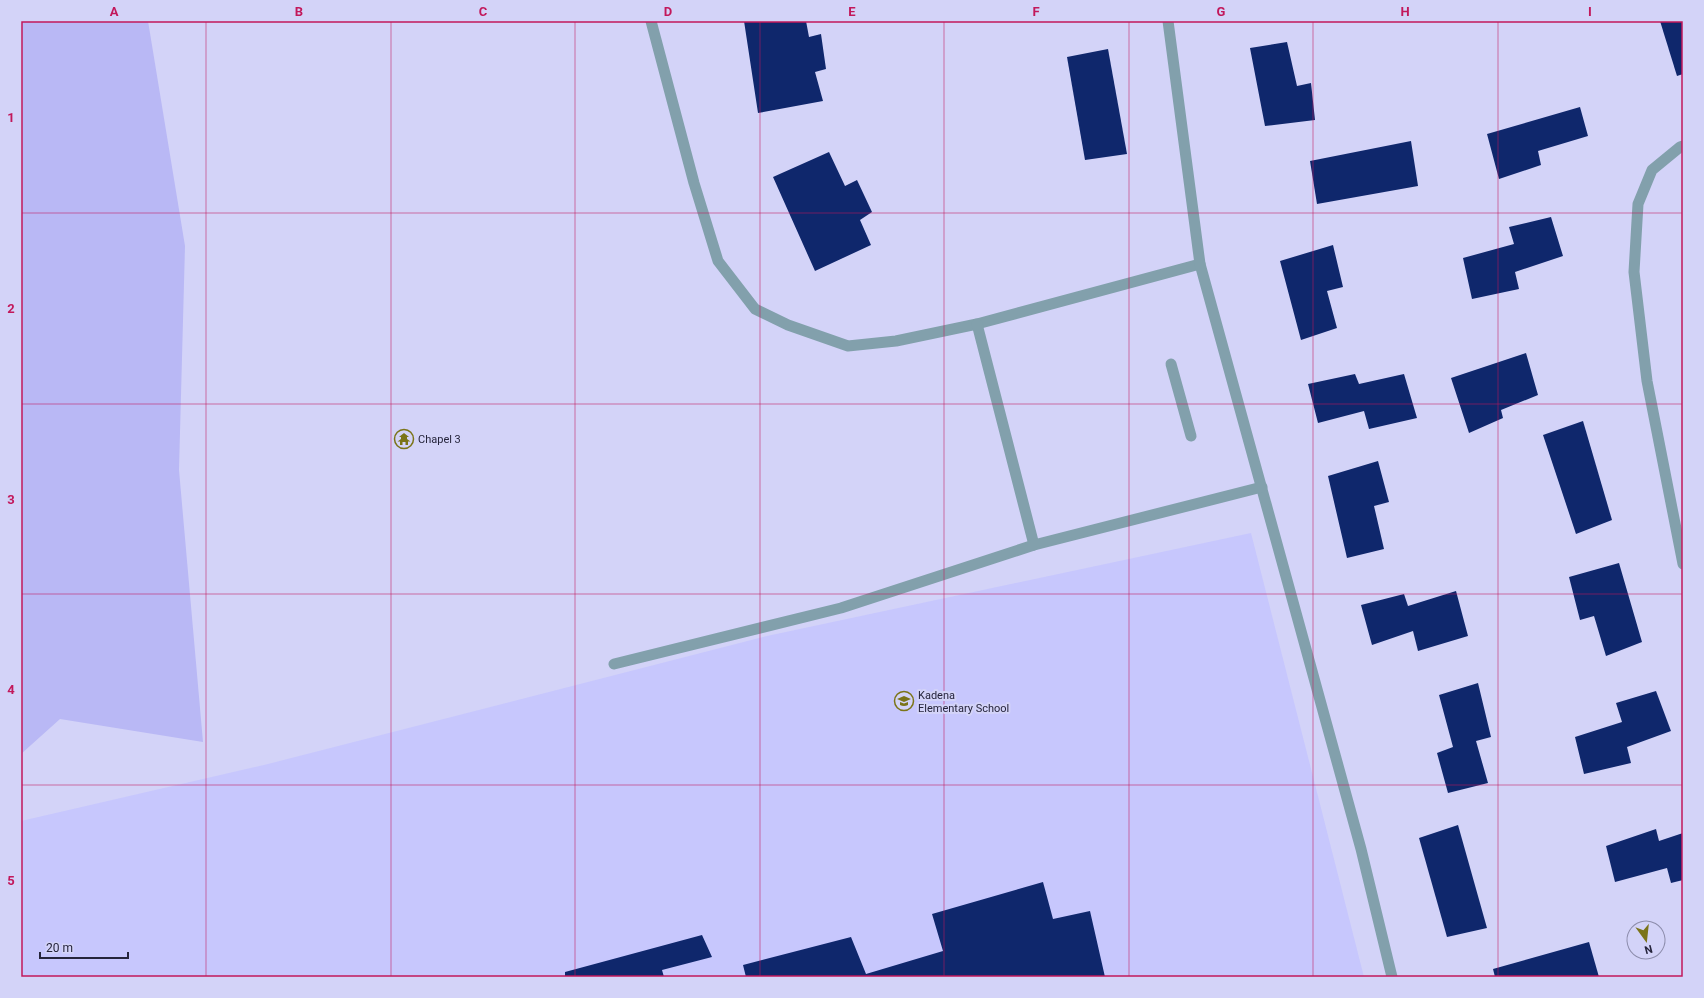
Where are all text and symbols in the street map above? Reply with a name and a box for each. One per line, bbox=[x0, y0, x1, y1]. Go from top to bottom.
text: A bbox=[110, 4, 119, 19]
text: B bbox=[295, 4, 303, 19]
text: C bbox=[479, 4, 488, 19]
text: D bbox=[664, 4, 672, 19]
text: E bbox=[848, 4, 856, 19]
text: F bbox=[1032, 4, 1040, 19]
text: G bbox=[1217, 4, 1226, 19]
text: H bbox=[1400, 4, 1410, 19]
text: I bbox=[1588, 4, 1592, 19]
text: 1 bbox=[7, 110, 15, 125]
text: 2 bbox=[7, 301, 15, 316]
temple icon: Chapel 3 bbox=[393, 428, 415, 450]
place label: Chapel 3 bbox=[418, 433, 461, 446]
text: 3 bbox=[7, 492, 15, 507]
text: 4 bbox=[7, 682, 15, 697]
place label: Kadena Elementary School bbox=[918, 689, 1009, 715]
school or university icon: Kadena Elementary School bbox=[893, 690, 915, 712]
text: 5 bbox=[7, 873, 15, 888]
north arrow bbox=[1626, 920, 1666, 960]
scale bar bbox=[40, 934, 128, 960]
text: 20 m bbox=[46, 941, 73, 955]
text: N bbox=[1643, 942, 1654, 957]

